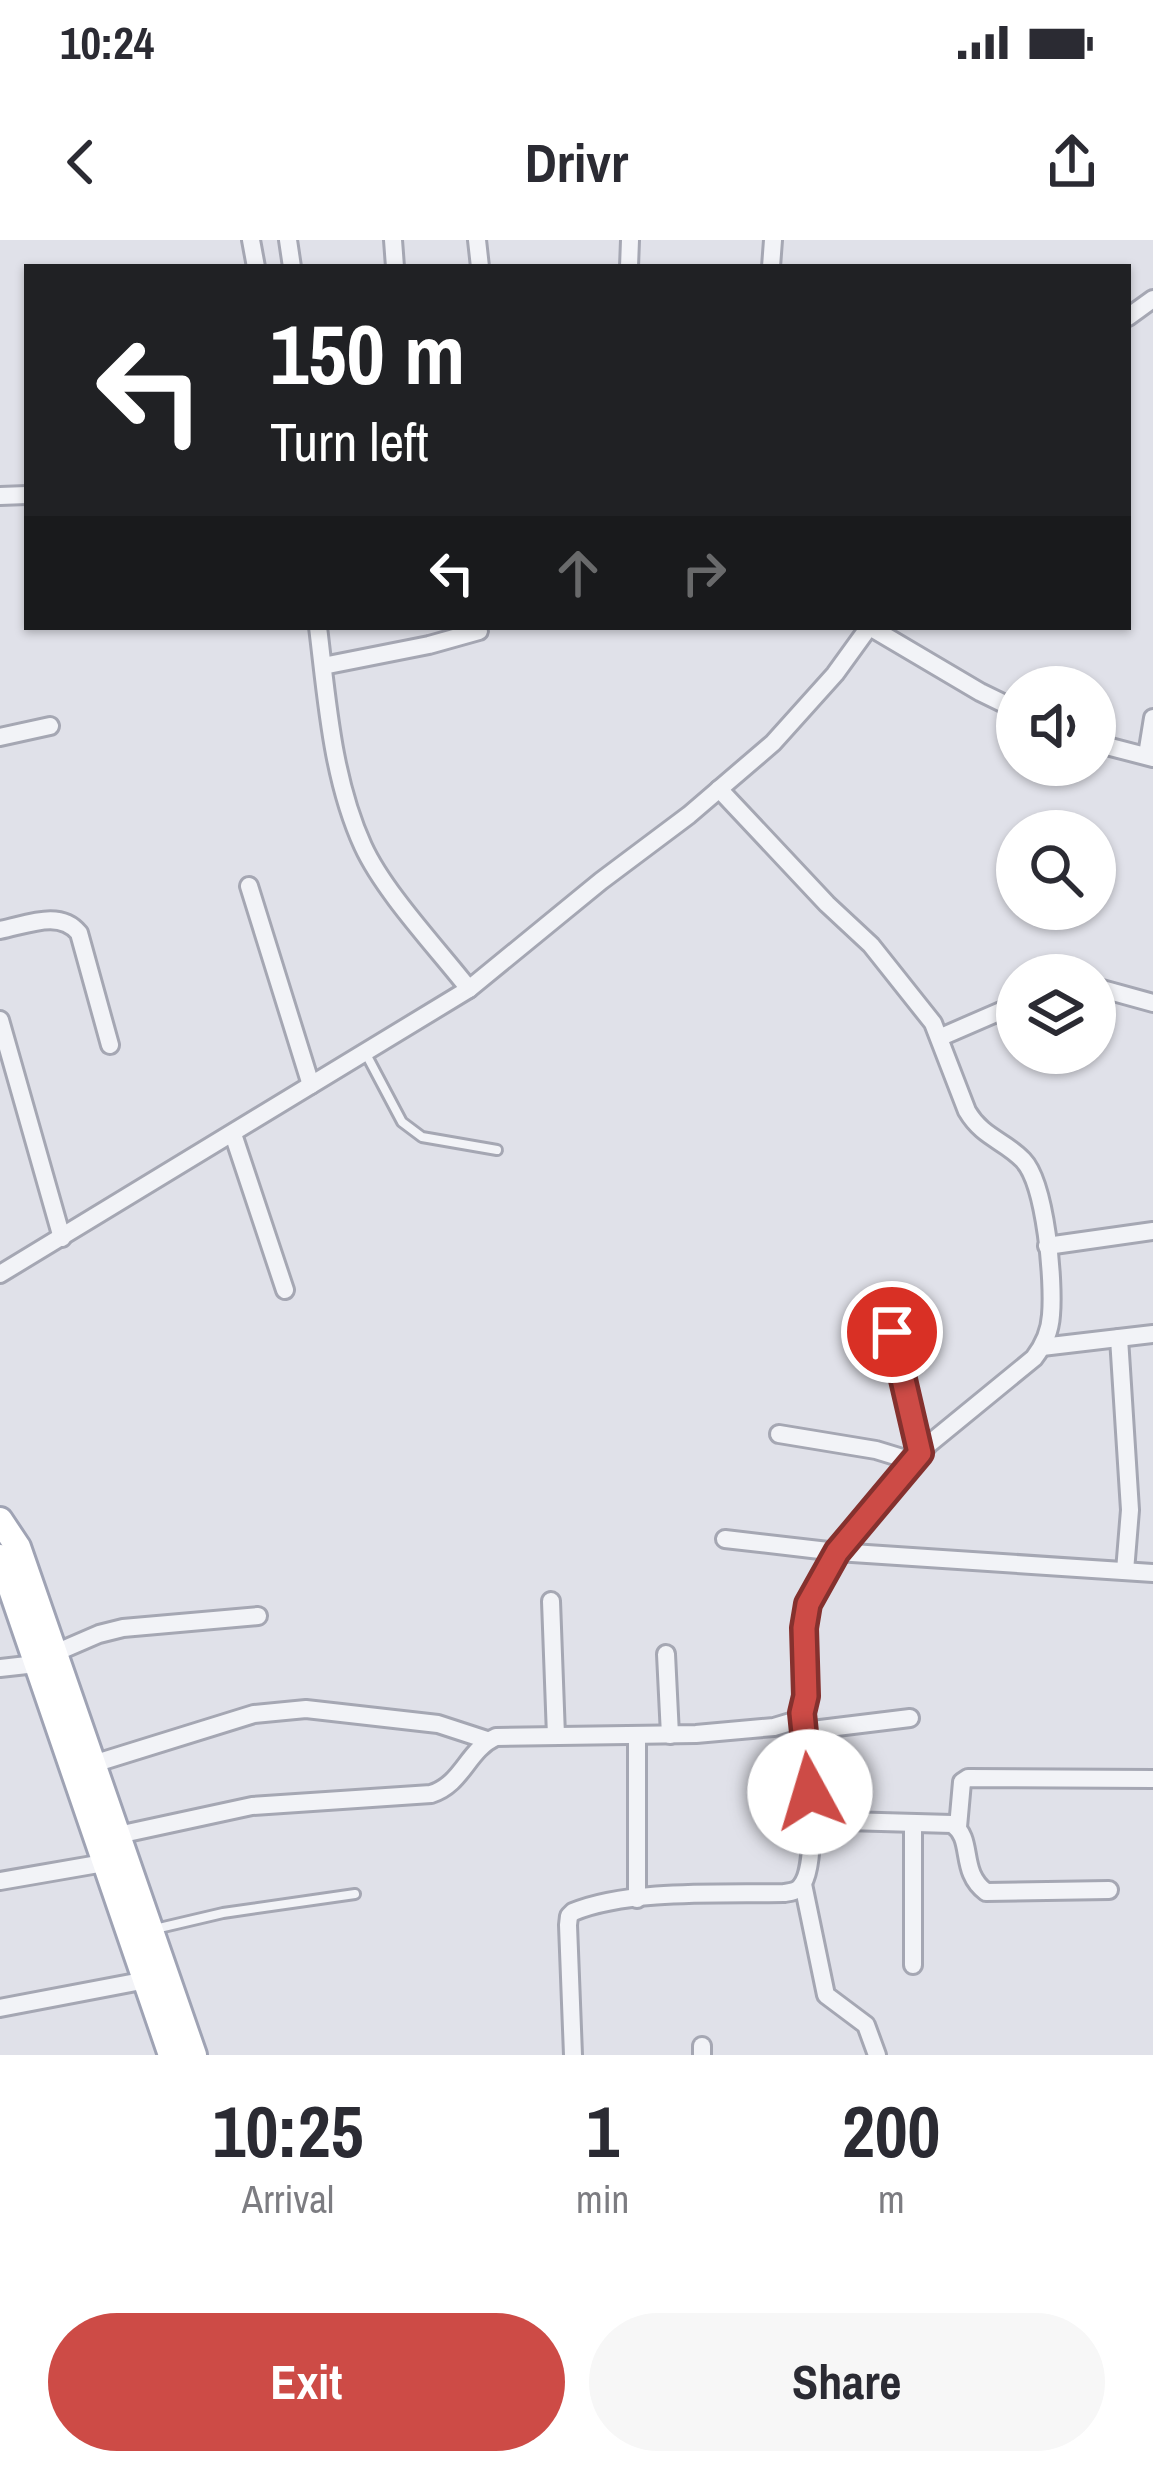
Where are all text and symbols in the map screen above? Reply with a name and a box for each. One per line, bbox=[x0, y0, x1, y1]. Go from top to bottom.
text: 10:24 bbox=[60, 12, 154, 73]
text: Drivr bbox=[525, 126, 628, 199]
icon: back bbox=[48, 129, 114, 195]
icon: share bbox=[1039, 129, 1105, 195]
text: 150 m bbox=[270, 297, 465, 410]
icon: left bbox=[72, 312, 228, 468]
text: Turn left bbox=[270, 405, 429, 478]
icon: left bbox=[419, 540, 485, 606]
icon: ahead bbox=[545, 540, 611, 606]
icon: right bbox=[671, 540, 737, 606]
map controls bbox=[996, 666, 1116, 1074]
button: sound bbox=[996, 666, 1116, 786]
button: search bbox=[996, 810, 1116, 930]
button: layers bbox=[996, 954, 1116, 1074]
pin bbox=[841, 1281, 943, 1383]
icon: arrive bbox=[859, 1299, 925, 1365]
position arrow bbox=[747, 1729, 873, 1855]
text: 10:25 bbox=[213, 2082, 364, 2179]
text: 1 bbox=[586, 2082, 619, 2179]
text: 200 bbox=[842, 2082, 940, 2179]
text: Arrival bbox=[242, 2173, 334, 2225]
text: min bbox=[576, 2173, 629, 2225]
text: m bbox=[878, 2173, 905, 2225]
button: Exit bbox=[48, 2313, 565, 2451]
button: Share bbox=[589, 2313, 1105, 2451]

